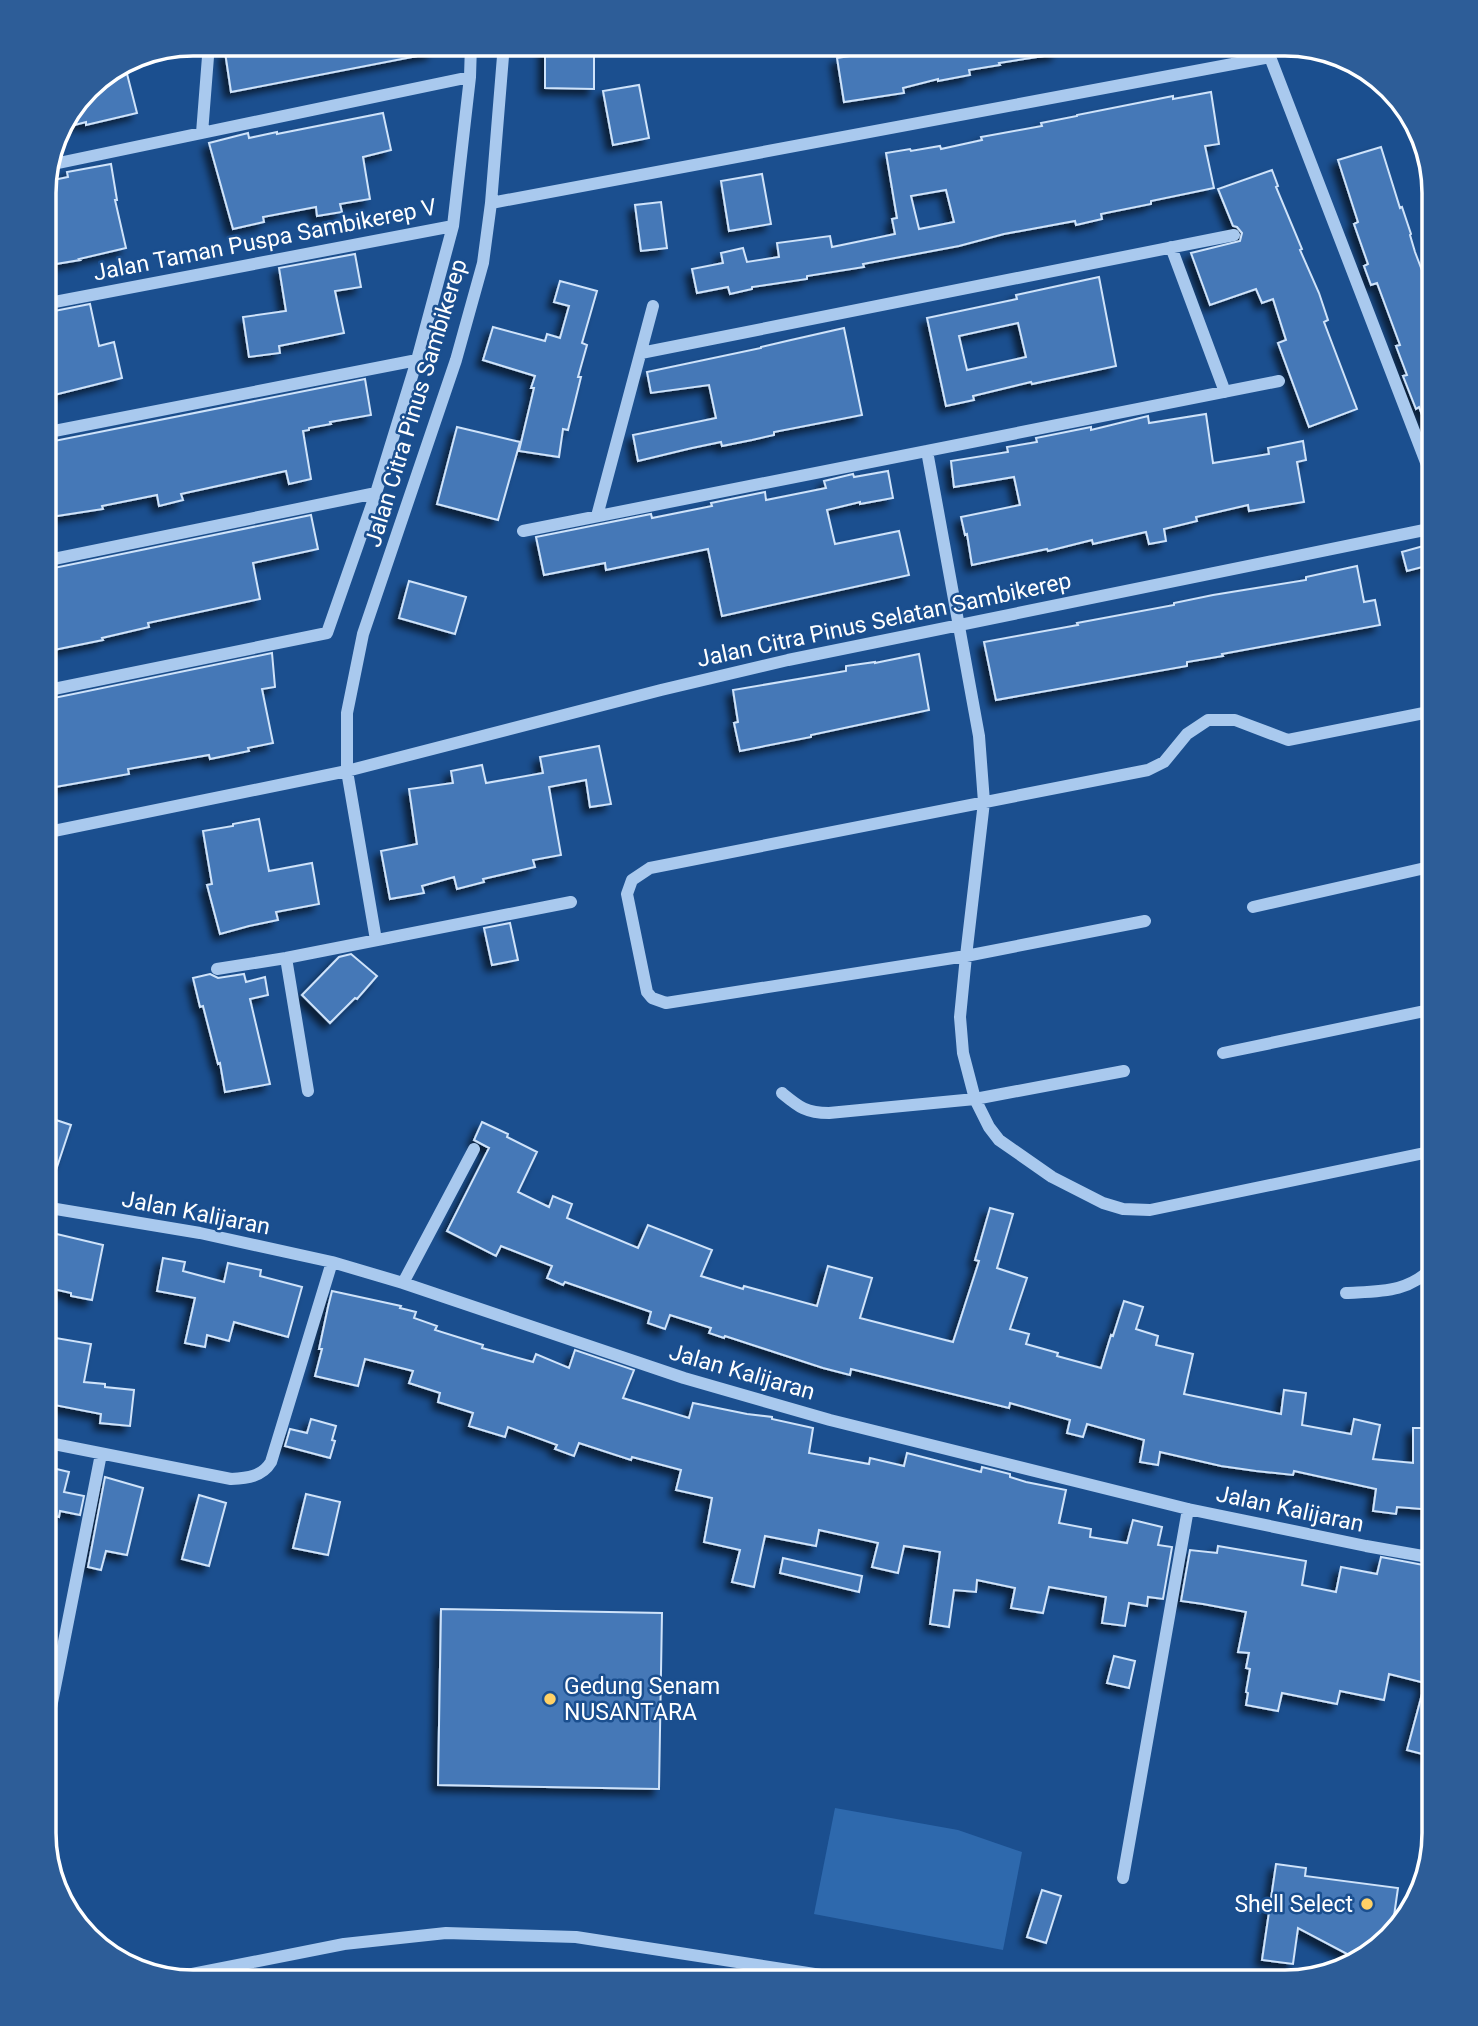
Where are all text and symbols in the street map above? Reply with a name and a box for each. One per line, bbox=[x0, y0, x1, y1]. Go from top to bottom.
street label: Jalan Taman Puspa Sambikerep V bbox=[91, 193, 439, 287]
street label: Jalan Citra Pinus Sambikerep bbox=[359, 256, 473, 550]
street label: Jalan Citra Pinus Selatan Sambikerep bbox=[694, 567, 1074, 673]
street label: Jalan Kalijaran bbox=[120, 1185, 272, 1241]
street label: Jalan Kalijaran bbox=[666, 1338, 818, 1406]
street label: Jalan Kalijaran bbox=[1214, 1480, 1366, 1538]
place label: Gedung Senam NUSANTARA bbox=[564, 1673, 720, 1726]
marker: Gedung Senam NUSANTARA bbox=[542, 1691, 558, 1707]
place label: Shell Select bbox=[1234, 1891, 1353, 1918]
marker: Shell Select bbox=[1359, 1896, 1375, 1912]

